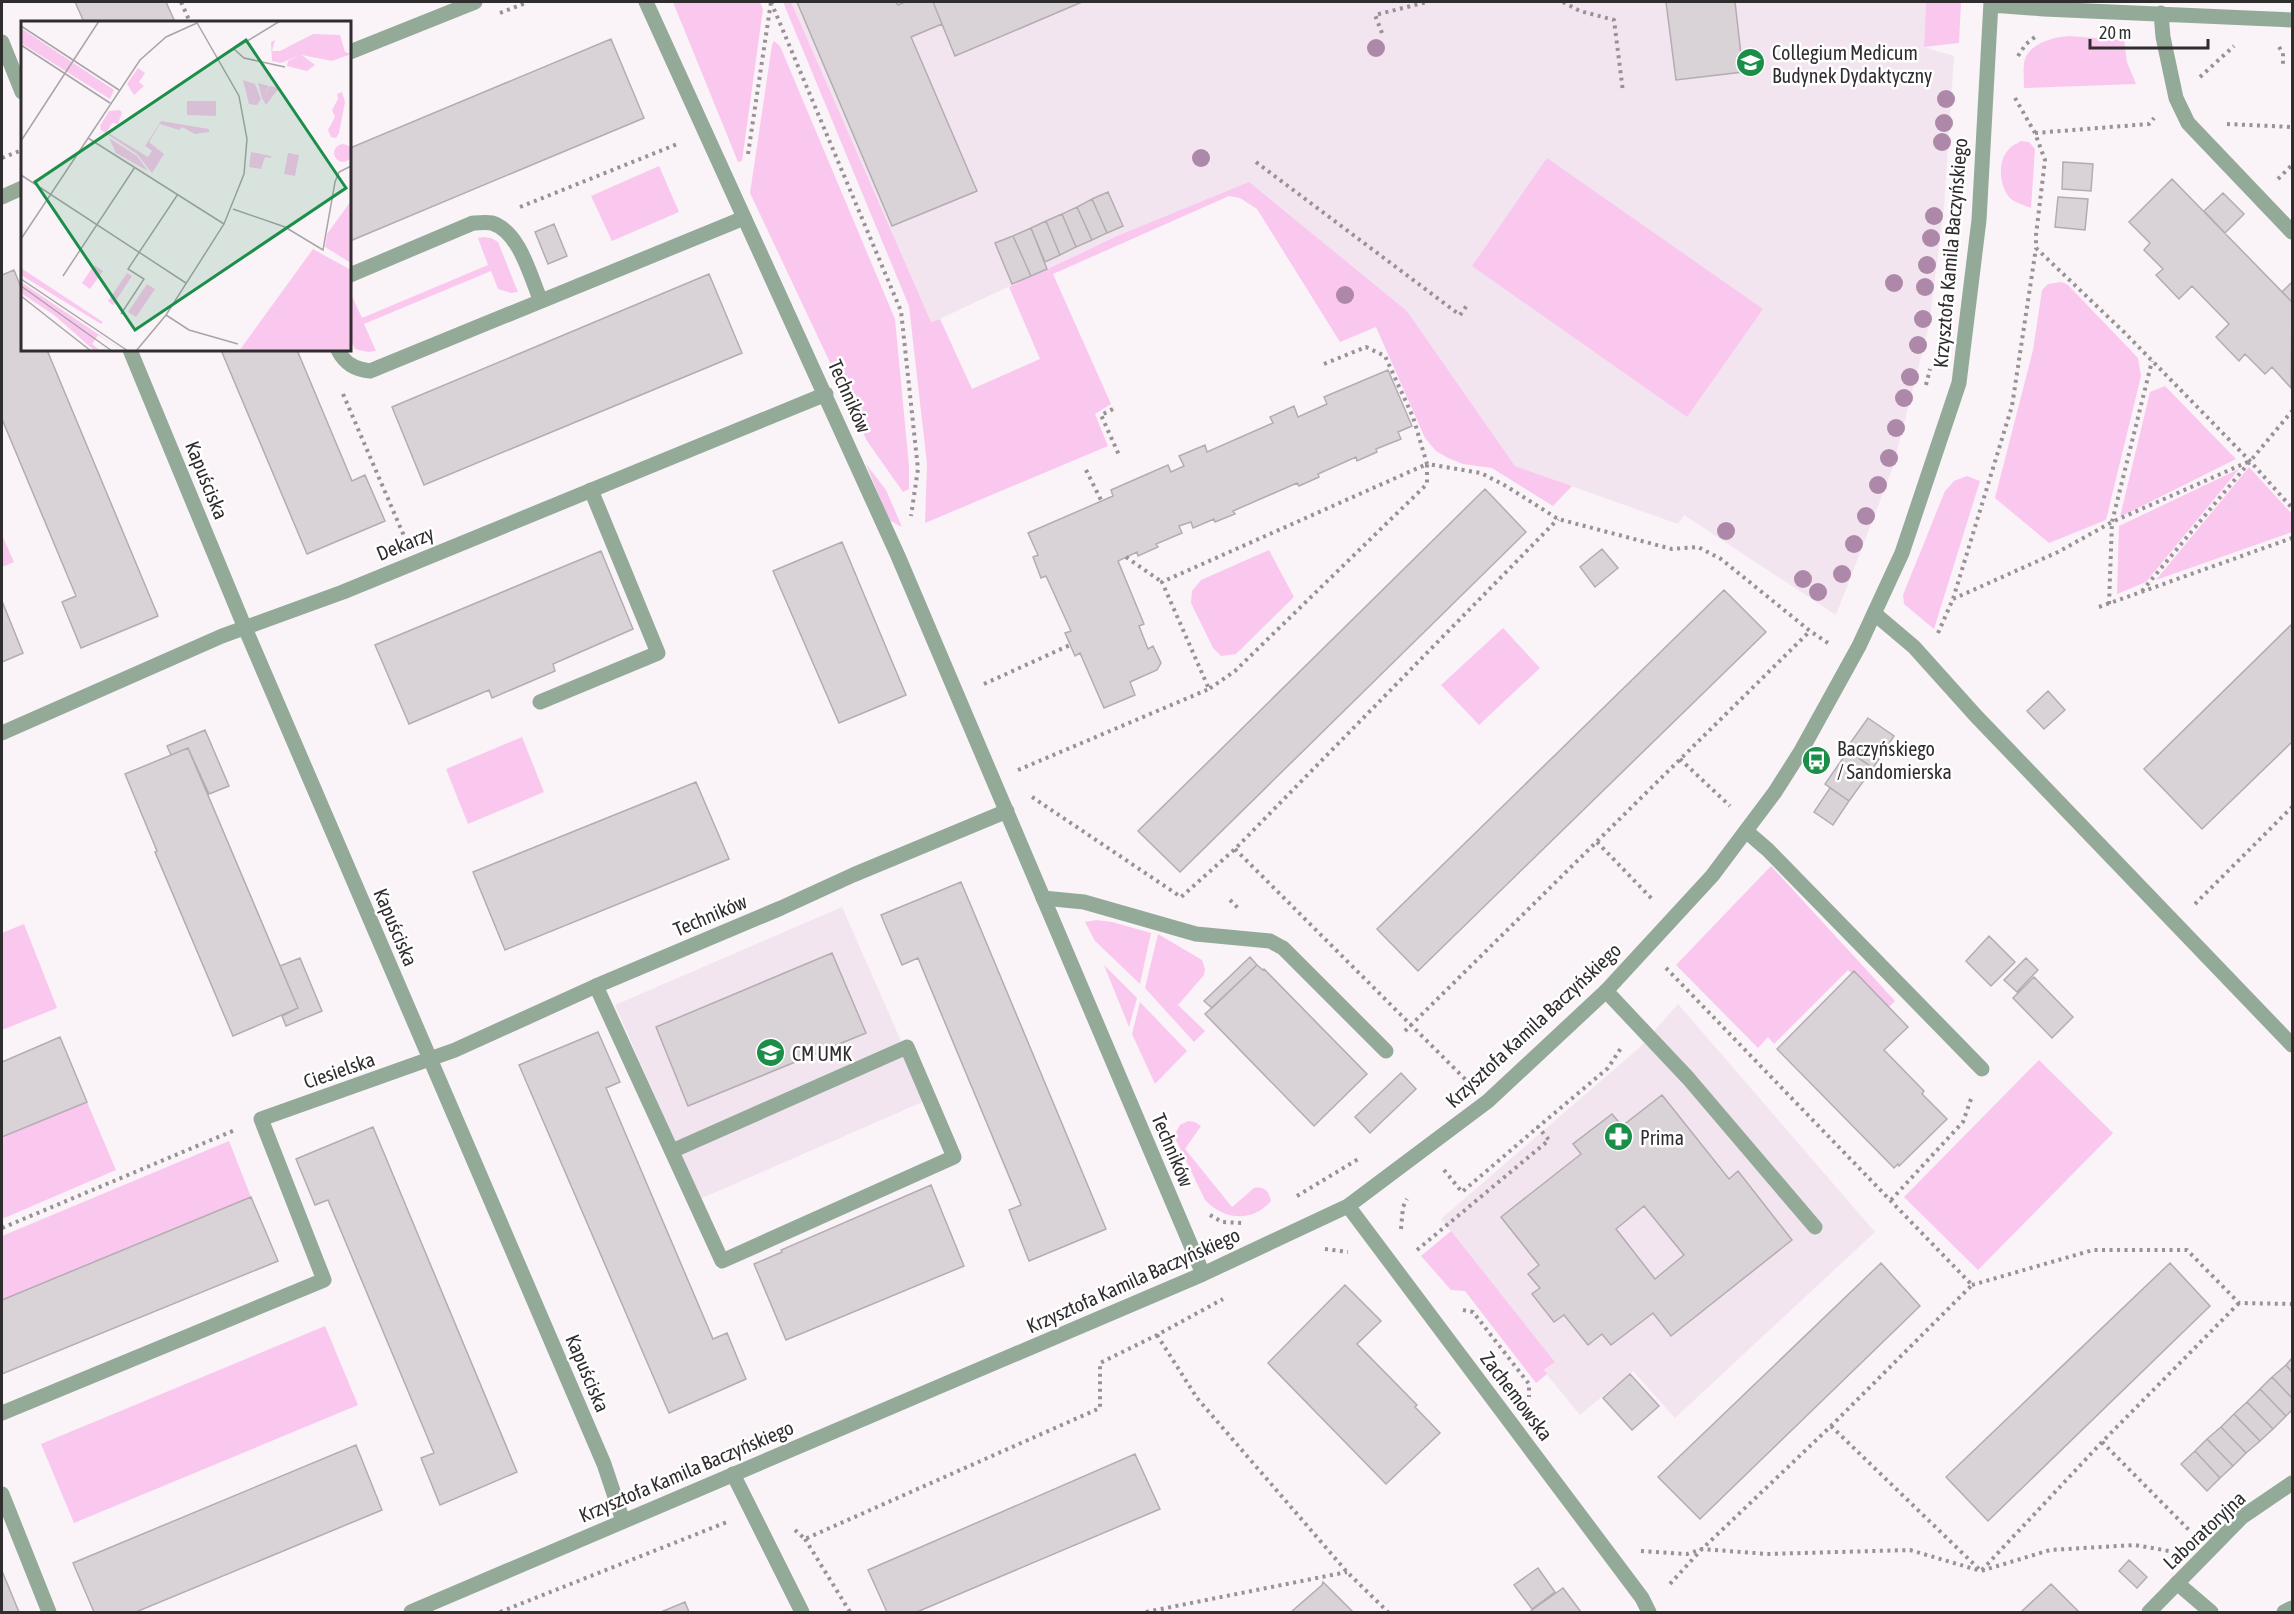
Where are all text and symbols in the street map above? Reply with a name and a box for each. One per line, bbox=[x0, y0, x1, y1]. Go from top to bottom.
scale bar bbox=[2090, 12, 2208, 50]
inset map bbox=[21, 21, 351, 351]
text: 20 m bbox=[2099, 22, 2131, 43]
place label: Collegium Medicum Budynek Dydaktyczny bbox=[1772, 41, 1932, 87]
school or university icon: Collegium Medicum Budynek Dydaktyczny bbox=[1735, 47, 1767, 79]
street label: Krzysztofa Kamila Baczyńskiego bbox=[1928, 137, 1972, 369]
street label: Techników bbox=[824, 356, 876, 436]
street label: Kapuściska bbox=[181, 438, 233, 522]
street label: Dekarzy bbox=[373, 521, 437, 565]
place label: Baczyńskiego / Sandomierska bbox=[1837, 737, 1952, 783]
bus stop icon: Baczyńskiego / Sandomierska bbox=[1800, 744, 1832, 776]
street label: Kapuściska bbox=[369, 885, 423, 969]
street label: Techników bbox=[670, 889, 750, 941]
street label: Krzysztofa Kamila Baczyńskiego bbox=[1441, 938, 1625, 1112]
school or university icon: CM UMK bbox=[755, 1037, 787, 1069]
place label: CM UMK bbox=[792, 1042, 852, 1065]
street label: Ciesielska bbox=[300, 1047, 378, 1093]
street label: Techników bbox=[1147, 1110, 1199, 1190]
pharmacy icon: Prima bbox=[1603, 1121, 1635, 1153]
place label: Prima bbox=[1640, 1126, 1684, 1149]
street label: Krzysztofa Kamila Baczyńskiego bbox=[1023, 1223, 1243, 1337]
street label: Kapuściska bbox=[561, 1331, 615, 1415]
street label: Zachemowska bbox=[1476, 1347, 1558, 1445]
street label: Krzysztofa Kamila Baczyńskiego bbox=[575, 1415, 797, 1527]
street label: Laboratoryjna bbox=[2158, 1486, 2250, 1574]

